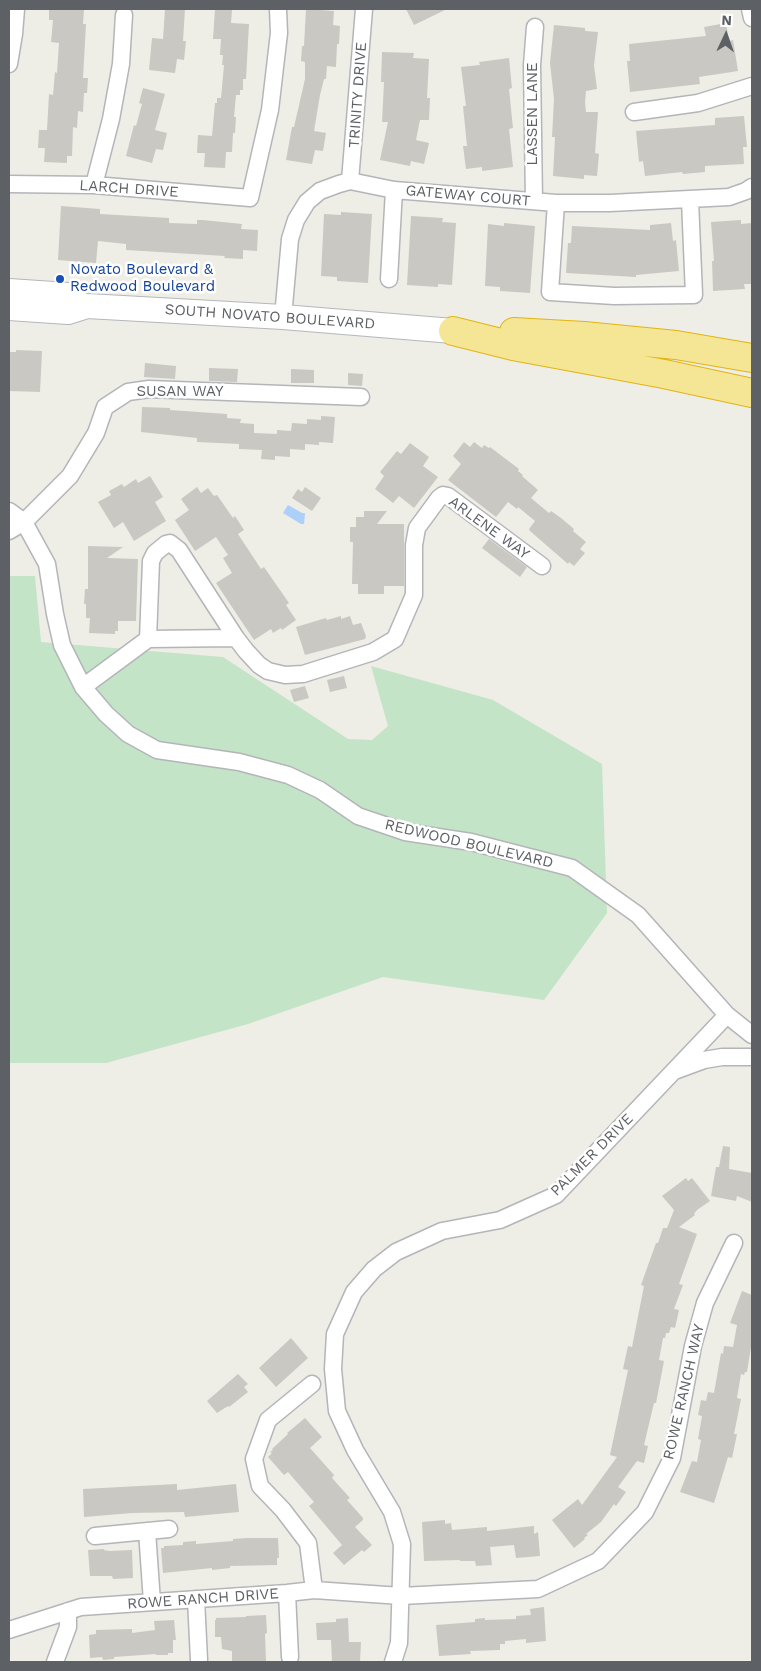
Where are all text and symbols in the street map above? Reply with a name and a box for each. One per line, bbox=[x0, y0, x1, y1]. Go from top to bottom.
north arrow bbox=[701, 10, 751, 60]
text: N bbox=[721, 12, 732, 28]
street label: TRINITY DRIVE bbox=[345, 41, 371, 149]
street label: LASSEN LANE bbox=[524, 62, 542, 166]
street label: LARCH DRIVE bbox=[79, 177, 179, 201]
street label: GATEWAY COURT bbox=[405, 182, 531, 210]
place label: Novato Boulevard & Redwood Boulevard bbox=[70, 261, 215, 296]
marker: Novato Boulevard & Redwood Boulevard bbox=[54, 273, 66, 285]
street label: SOUTH NOVATO BOULEVARD bbox=[164, 301, 376, 333]
street label: SUSAN WAY bbox=[136, 383, 224, 401]
street label: ARLENE WAY bbox=[445, 493, 533, 563]
street label: REDWOOD BOULEVARD bbox=[383, 816, 555, 872]
street label: PALMER DRIVE bbox=[547, 1110, 637, 1200]
street label: ROWE RANCH WAY bbox=[660, 1322, 708, 1462]
street label: ROWE RANCH DRIVE bbox=[127, 1585, 279, 1613]

